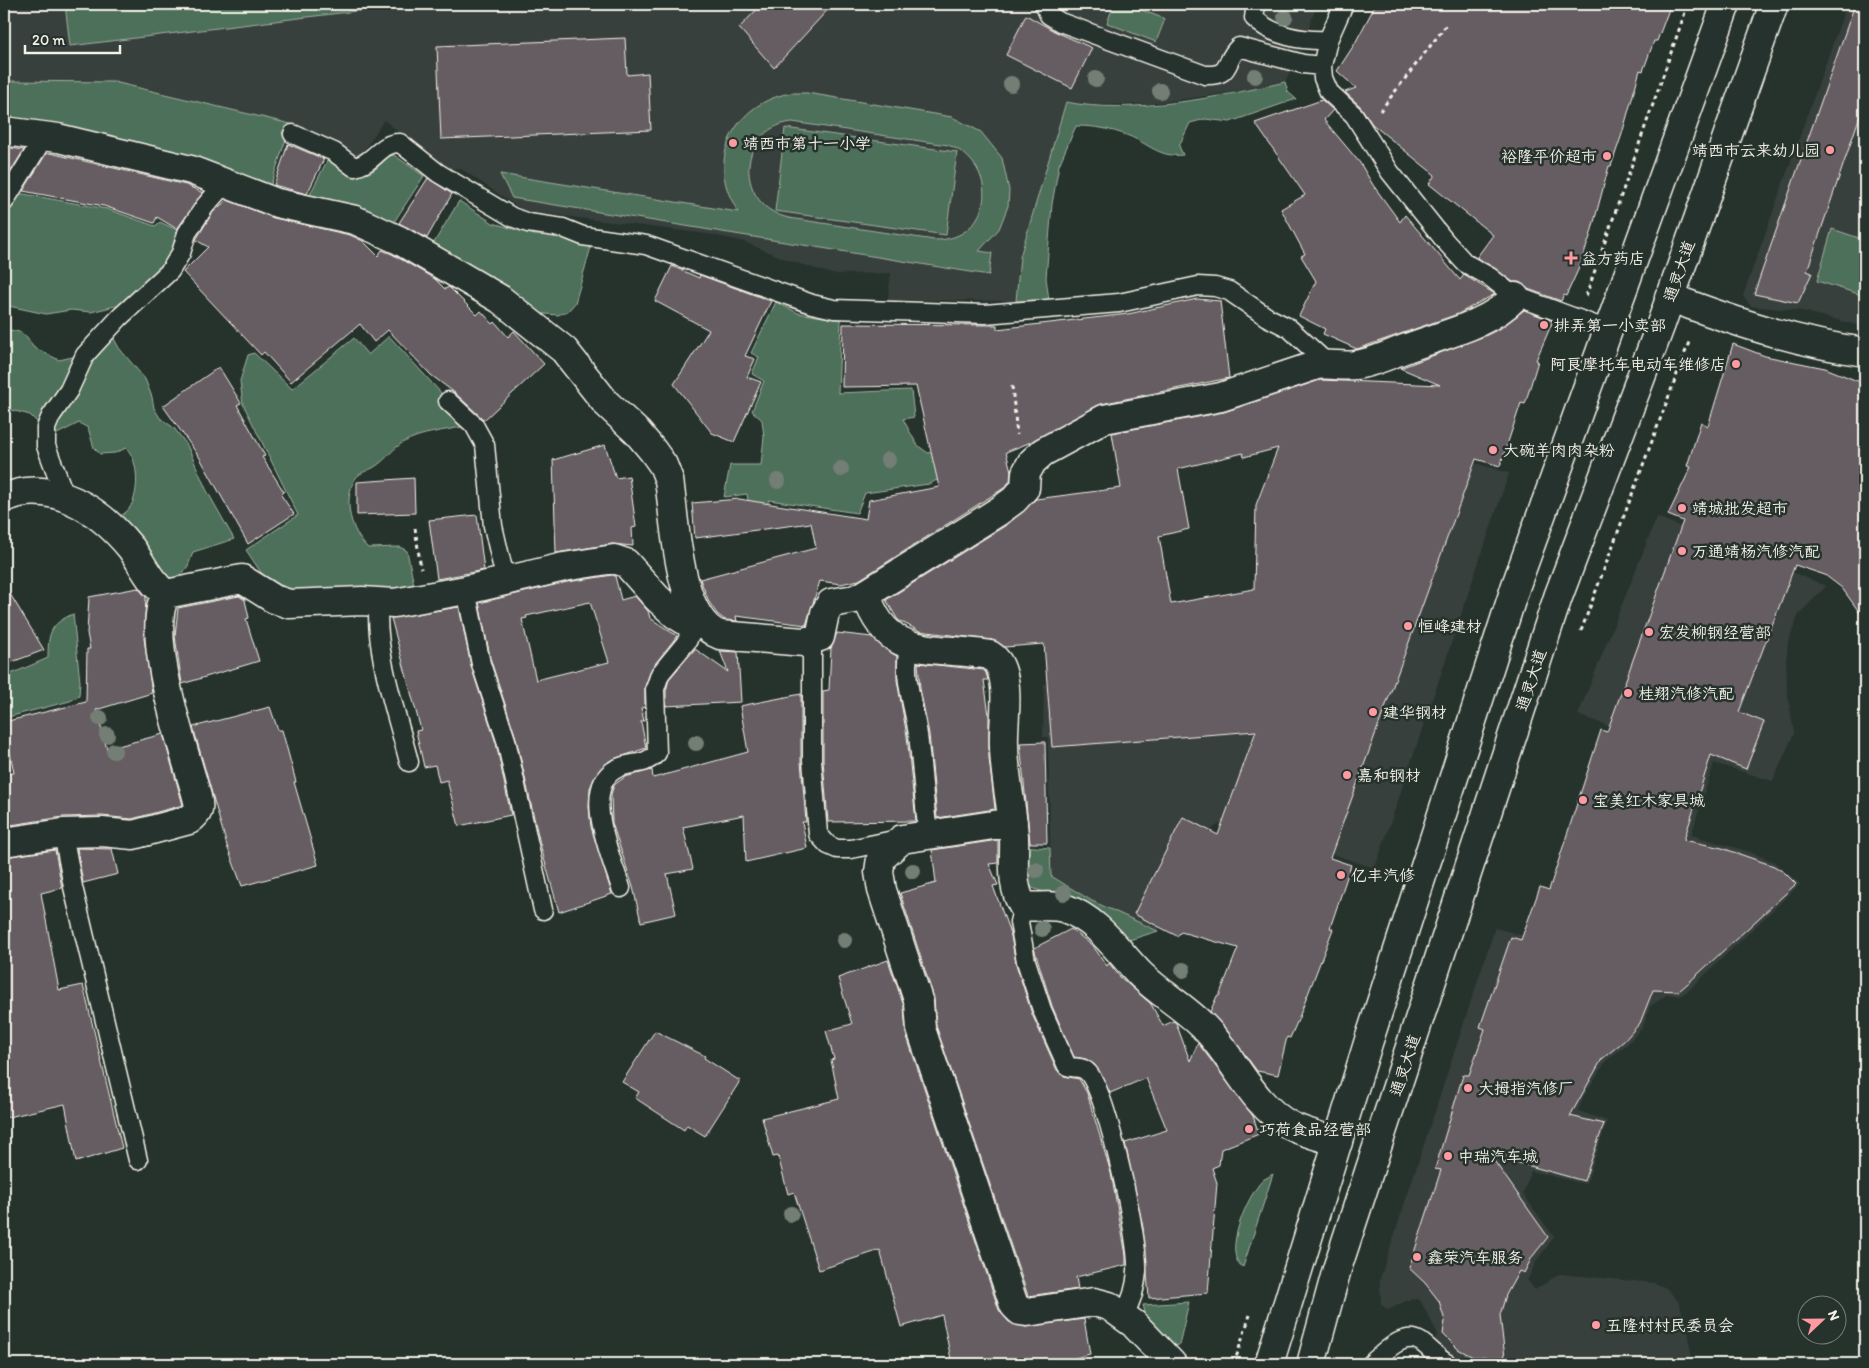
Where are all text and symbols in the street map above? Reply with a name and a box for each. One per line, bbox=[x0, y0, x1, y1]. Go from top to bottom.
scale bar bbox=[25, 22, 120, 54]
text: 20 m bbox=[32, 31, 66, 49]
place label: 靖西市第十一小学 bbox=[743, 134, 871, 153]
marker: 靖西市第十一小学 bbox=[727, 137, 739, 149]
place label: 靖西市云来幼儿园 bbox=[1692, 141, 1820, 160]
marker: 靖西市云来幼儿园 bbox=[1824, 144, 1836, 156]
place label: 裕隆平价超市 bbox=[1501, 147, 1597, 166]
marker: 裕隆平价超市 bbox=[1601, 150, 1613, 162]
street label: 通灵大道 bbox=[1660, 238, 1698, 304]
place label: 益方药店 bbox=[1581, 249, 1645, 268]
marker: 益方药店 bbox=[1565, 252, 1577, 264]
place label: 排弄第一小卖部 bbox=[1554, 316, 1666, 335]
marker: 排弄第一小卖部 bbox=[1538, 319, 1550, 331]
place label: 阿良摩托车电动车维修店 bbox=[1550, 355, 1726, 374]
marker: 阿良摩托车电动车维修店 bbox=[1730, 358, 1742, 370]
place label: 大碗羊肉肉杂粉 bbox=[1503, 441, 1615, 460]
marker: 大碗羊肉肉杂粉 bbox=[1487, 444, 1499, 456]
place label: 靖城批发超市 bbox=[1692, 499, 1788, 518]
marker: 靖城批发超市 bbox=[1676, 502, 1688, 514]
place label: 万通靖杨汽修汽配 bbox=[1692, 542, 1820, 561]
marker: 万通靖杨汽修汽配 bbox=[1676, 545, 1688, 557]
place label: 恒峰建材 bbox=[1418, 617, 1482, 636]
marker: 恒峰建材 bbox=[1402, 620, 1414, 632]
place label: 宏发柳钢经营部 bbox=[1659, 623, 1771, 642]
marker: 宏发柳钢经营部 bbox=[1643, 626, 1655, 638]
street label: 通灵大道 bbox=[1512, 647, 1550, 713]
place label: 桂翔汽修汽配 bbox=[1638, 684, 1734, 703]
marker: 桂翔汽修汽配 bbox=[1622, 687, 1634, 699]
place label: 建华钢材 bbox=[1383, 703, 1447, 722]
marker: 建华钢材 bbox=[1367, 706, 1379, 718]
place label: 嘉和钢材 bbox=[1357, 766, 1421, 785]
marker: 嘉和钢材 bbox=[1341, 769, 1353, 781]
place label: 宝美红木家具城 bbox=[1593, 791, 1705, 810]
marker: 宝美红木家具城 bbox=[1577, 794, 1589, 806]
place label: 亿丰汽修 bbox=[1351, 866, 1415, 885]
marker: 亿丰汽修 bbox=[1335, 869, 1347, 881]
street label: 通灵大道 bbox=[1386, 1032, 1424, 1098]
place label: 大拇指汽修厂 bbox=[1478, 1079, 1574, 1098]
marker: 大拇指汽修厂 bbox=[1462, 1082, 1474, 1094]
place label: 巧荷食品经营部 bbox=[1259, 1120, 1371, 1139]
marker: 巧荷食品经营部 bbox=[1243, 1123, 1255, 1135]
place label: 中瑞汽车城 bbox=[1458, 1147, 1538, 1166]
marker: 中瑞汽车城 bbox=[1442, 1150, 1454, 1162]
place label: 鑫荣汽车服务 bbox=[1427, 1248, 1523, 1267]
marker: 鑫荣汽车服务 bbox=[1411, 1251, 1423, 1263]
north arrow bbox=[1796, 1296, 1846, 1346]
text: N bbox=[1824, 1308, 1843, 1323]
place label: 五隆村村民委员会 bbox=[1606, 1316, 1734, 1335]
marker: 五隆村村民委员会 bbox=[1590, 1319, 1602, 1331]

